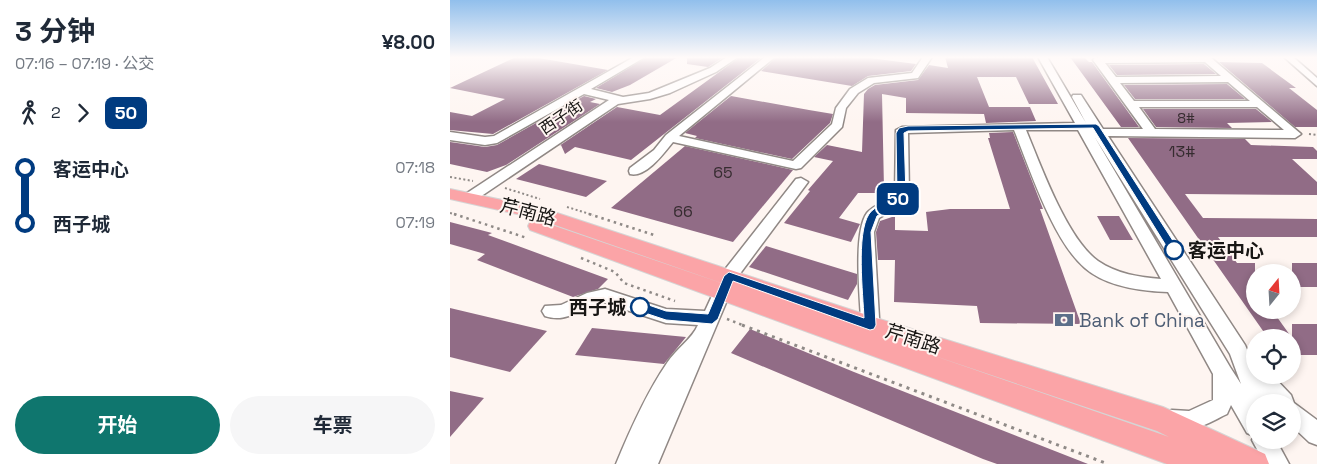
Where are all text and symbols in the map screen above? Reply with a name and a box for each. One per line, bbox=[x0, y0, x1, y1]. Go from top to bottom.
text: 3 分钟 bbox=[15, 13, 95, 49]
text: ¥8.00 bbox=[382, 30, 435, 55]
text: 07:16 – 07:19 · 公交 bbox=[15, 53, 154, 74]
street label: 西子街 bbox=[535, 95, 587, 139]
icon: walk bbox=[15, 99, 43, 127]
icon: forward bbox=[69, 99, 97, 127]
text: 50 bbox=[115, 101, 137, 124]
text: 2 bbox=[51, 102, 61, 123]
house number: 8# bbox=[1177, 109, 1195, 127]
house number: 13# bbox=[1169, 141, 1195, 162]
text: 客运中心 bbox=[53, 157, 129, 182]
text: 07:18 bbox=[395, 157, 435, 178]
house number: 65 bbox=[713, 162, 733, 183]
line badge: 50 bbox=[876, 183, 920, 215]
text: 50 bbox=[887, 187, 909, 210]
street label: 芹南路 bbox=[497, 193, 559, 231]
house number: 66 bbox=[673, 201, 693, 222]
text: 西子城 bbox=[53, 212, 110, 237]
text: 07:19 bbox=[395, 212, 435, 233]
place label: 客运中心 bbox=[1188, 238, 1264, 263]
marker: 客运中心 bbox=[1164, 240, 1184, 260]
north arrow bbox=[1246, 264, 1301, 319]
map controls bbox=[1246, 264, 1301, 449]
place label: 西子城 bbox=[569, 295, 626, 320]
marker: 西子城 bbox=[630, 297, 650, 317]
place label: Bank of China bbox=[1079, 308, 1205, 333]
bank icon: Bank of China bbox=[1053, 309, 1075, 331]
street label: 芹南路 bbox=[882, 318, 944, 360]
button: locate bbox=[1246, 329, 1301, 384]
button: layers bbox=[1246, 394, 1301, 449]
button: 开始 bbox=[15, 396, 220, 454]
button: 车票 bbox=[230, 396, 435, 454]

